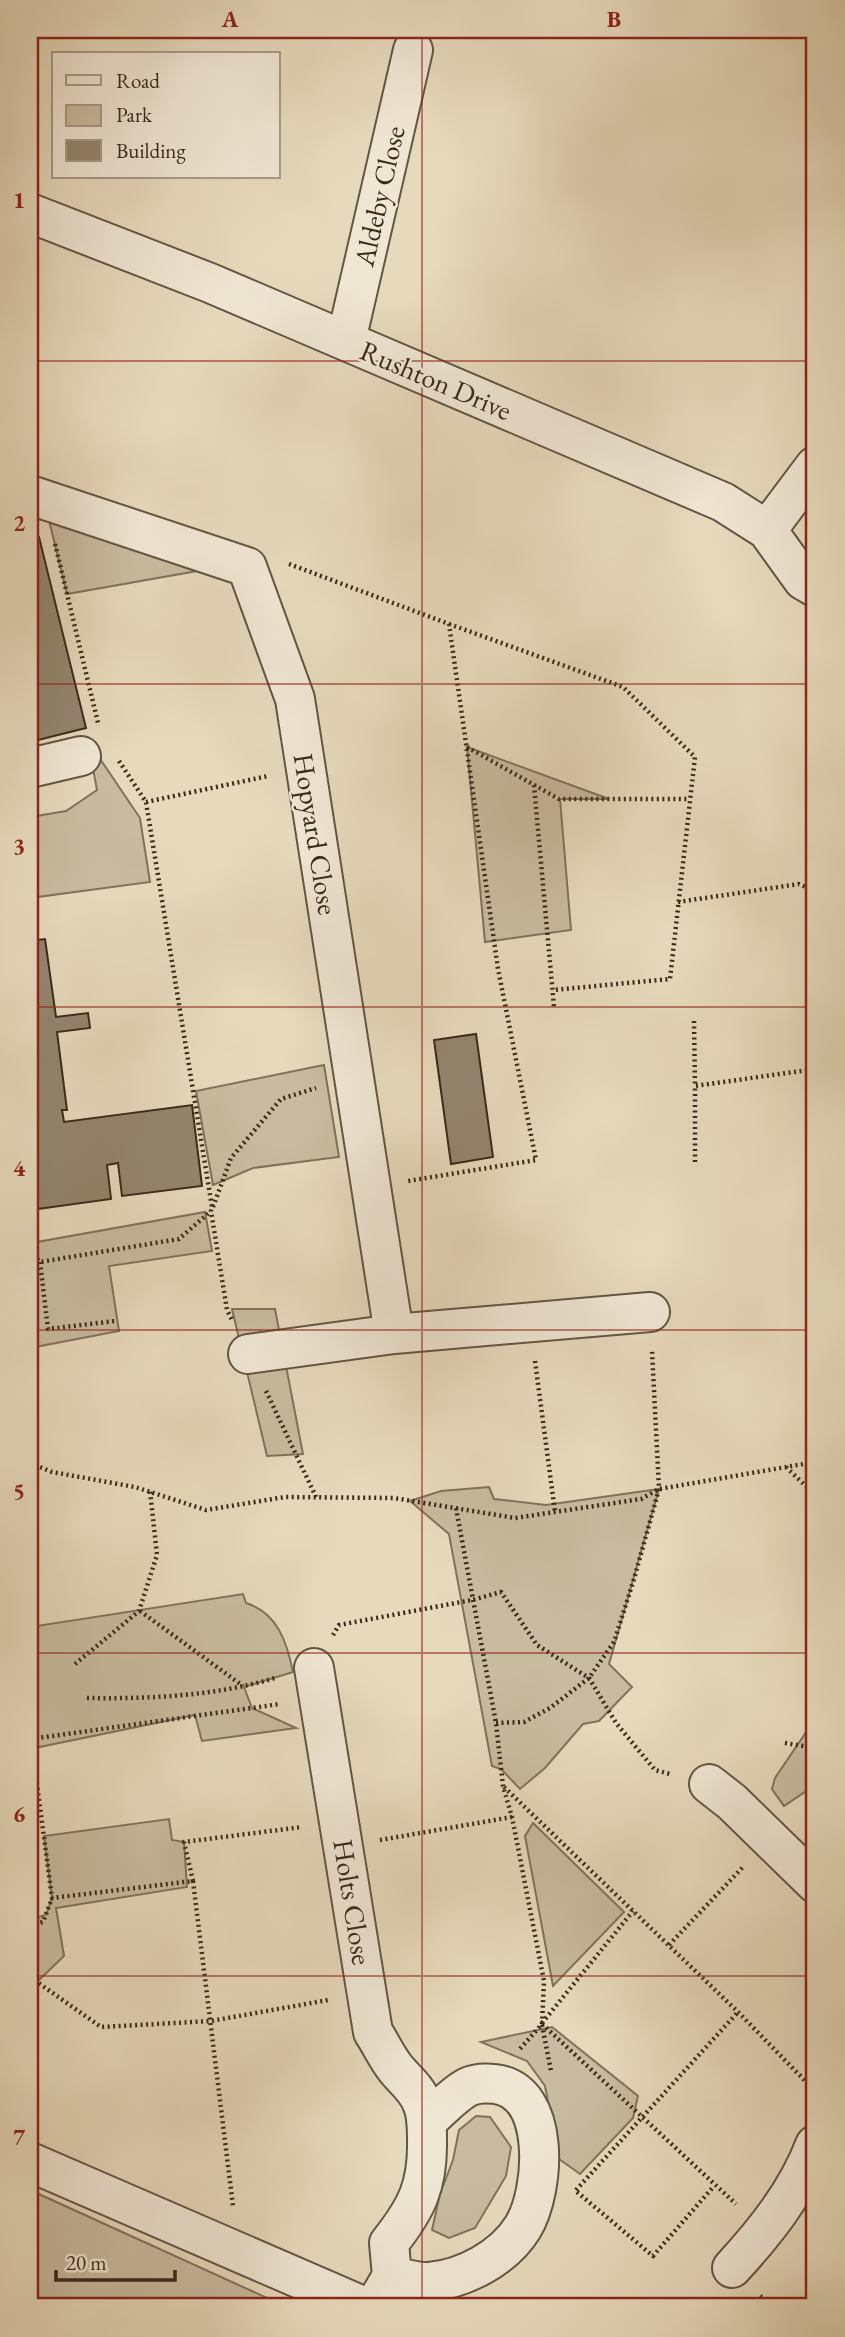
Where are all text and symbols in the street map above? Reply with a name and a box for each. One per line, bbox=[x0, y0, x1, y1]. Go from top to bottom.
text: A bbox=[221, 4, 239, 34]
text: B bbox=[607, 4, 621, 34]
legend bbox=[52, 52, 280, 178]
text: Road bbox=[116, 67, 160, 94]
text: Park bbox=[116, 101, 153, 128]
street label: Aldeby Close bbox=[345, 122, 413, 271]
text: Building bbox=[116, 137, 186, 164]
text: 1 bbox=[13, 185, 25, 215]
street label: Rushton Drive bbox=[355, 332, 517, 428]
text: 2 bbox=[13, 508, 25, 538]
street label: Hopyard Close bbox=[285, 751, 347, 917]
text: 3 bbox=[13, 831, 25, 861]
text: 4 bbox=[13, 1153, 26, 1183]
text: 5 bbox=[13, 1476, 25, 1506]
text: 6 bbox=[13, 1799, 25, 1829]
street label: Holts Close bbox=[325, 1837, 381, 1967]
text: 7 bbox=[13, 2122, 26, 2152]
scale bar bbox=[56, 2239, 175, 2283]
text: 20 m bbox=[66, 2249, 107, 2276]

